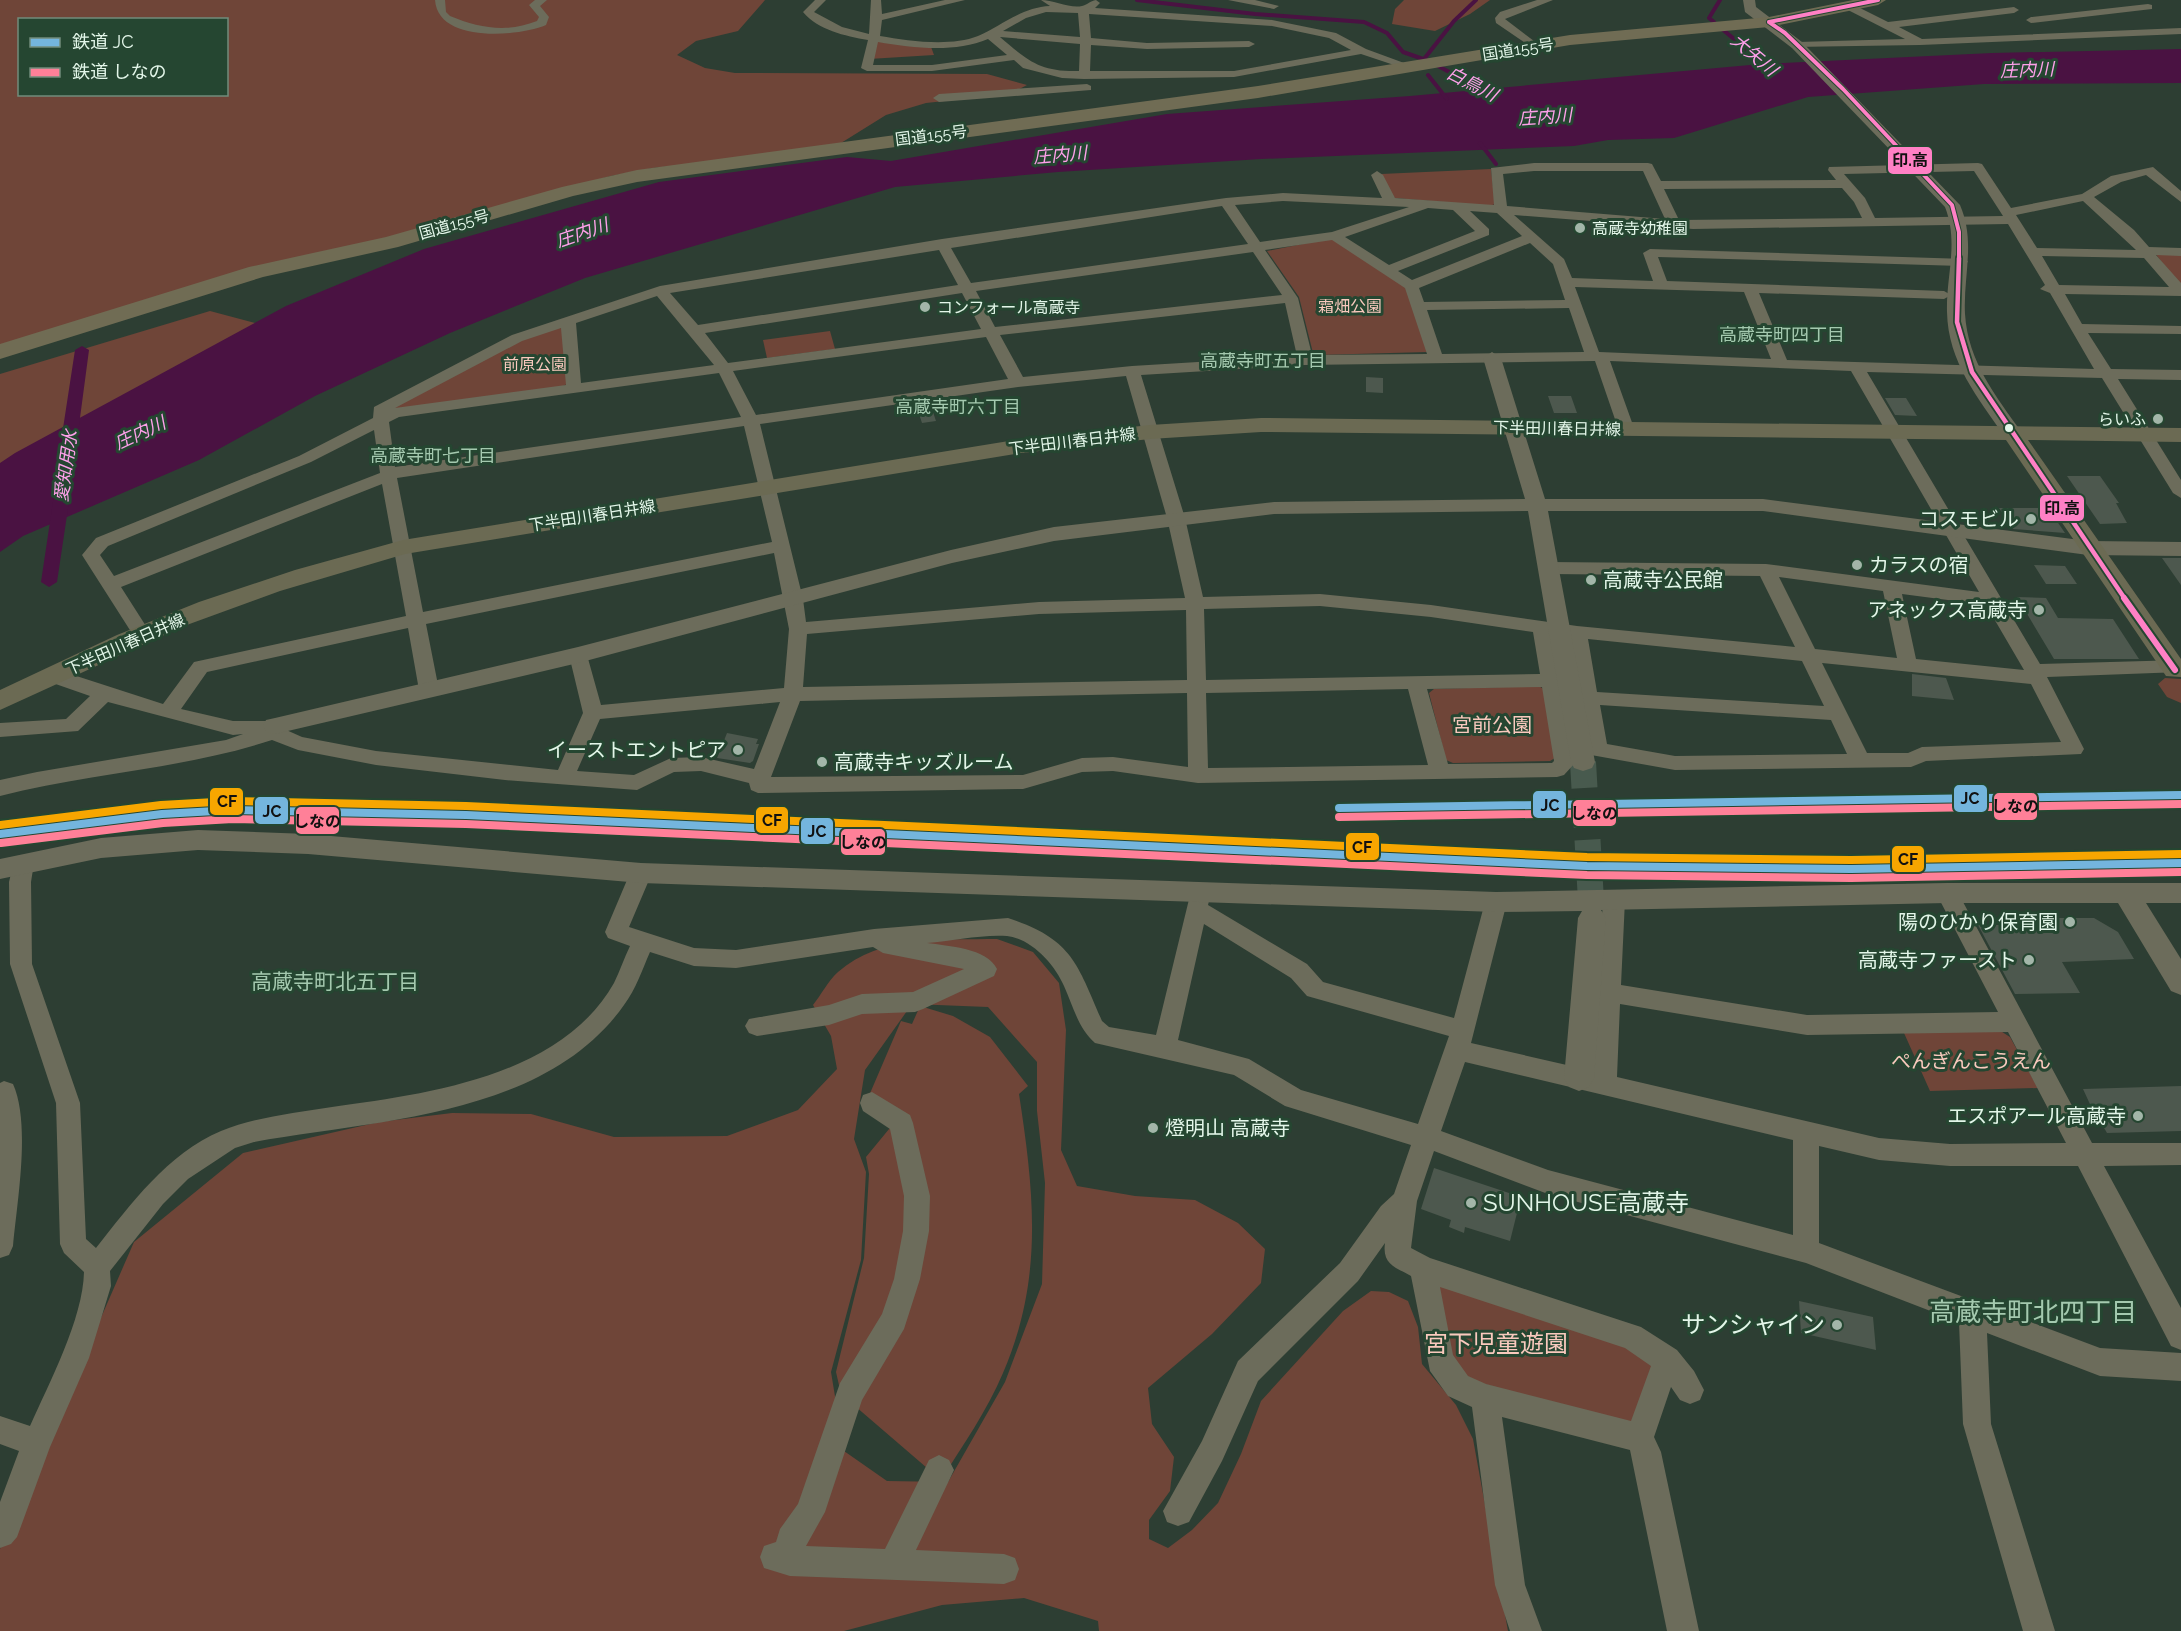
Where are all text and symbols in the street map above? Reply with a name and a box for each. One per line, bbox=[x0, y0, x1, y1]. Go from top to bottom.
legend bbox=[18, 18, 228, 96]
water label: 大矢川 bbox=[1727, 29, 1783, 81]
text: 鉄道 JC bbox=[72, 31, 134, 52]
street label: 国道155号 bbox=[1481, 34, 1555, 65]
water label: 庄内川 bbox=[2000, 58, 2056, 81]
text: 鉄道 しなの bbox=[72, 61, 167, 82]
water label: 白鳥川 bbox=[1443, 62, 1503, 106]
water label: 庄内川 bbox=[1517, 104, 1575, 129]
street label: 国道155号 bbox=[894, 122, 968, 149]
water label: 庄内川 bbox=[1032, 142, 1090, 167]
line badge: 印.高 bbox=[1887, 146, 1933, 175]
text: 印.高 bbox=[1892, 151, 1928, 170]
street label: 国道155号 bbox=[417, 206, 492, 243]
water label: 庄内川 bbox=[553, 213, 613, 251]
place label: 高蔵寺幼稚園 bbox=[1592, 219, 1688, 238]
marker: 高蔵寺幼稚園 bbox=[1573, 221, 1587, 235]
park label: 霜畑公園 bbox=[1318, 297, 1382, 316]
place label: コンフォール高蔵寺 bbox=[937, 298, 1081, 317]
marker: コンフォール高蔵寺 bbox=[918, 300, 932, 314]
district label: 高蔵寺町四丁目 bbox=[1719, 324, 1845, 345]
district label: 高蔵寺町五丁目 bbox=[1200, 350, 1326, 371]
park label: 前原公園 bbox=[503, 355, 567, 374]
district label: 高蔵寺町六丁目 bbox=[895, 396, 1021, 417]
place label: らいふ bbox=[2098, 410, 2146, 429]
water label: 庄内川 bbox=[111, 411, 171, 453]
marker: らいふ bbox=[2151, 412, 2165, 426]
street label: 下半田川春日井線 bbox=[1493, 418, 1621, 439]
unlabelled marker bbox=[2003, 422, 2015, 434]
street label: 下半田川春日井線 bbox=[1007, 424, 1137, 459]
water label: 愛知用水 bbox=[50, 427, 81, 503]
district label: 高蔵寺町七丁目 bbox=[370, 445, 496, 466]
line badge: 印.高 bbox=[2039, 494, 2085, 522]
street label: 下半田川春日井線 bbox=[527, 496, 657, 535]
text: 印.高 bbox=[2044, 499, 2080, 518]
place label: コスモビル bbox=[1919, 507, 2019, 531]
marker: コスモビル bbox=[2024, 512, 2038, 526]
place label: カラスの宿 bbox=[1869, 553, 1969, 577]
marker: カラスの宿 bbox=[1850, 558, 1864, 572]
place label: 高蔵寺公民館 bbox=[1603, 568, 1723, 592]
marker: 高蔵寺公民館 bbox=[1584, 573, 1598, 587]
place label: アネックス高蔵寺 bbox=[1868, 598, 2027, 622]
marker: アネックス高蔵寺 bbox=[2032, 603, 2046, 617]
street label: 下半田川春日井線 bbox=[63, 610, 188, 679]
park label: 宮前公園 bbox=[1452, 713, 1532, 737]
place label: イーストエントピア bbox=[547, 738, 726, 762]
marker: イーストエントピア bbox=[731, 743, 745, 757]
place label: 高蔵寺キッズルーム bbox=[834, 750, 1013, 774]
marker: 高蔵寺キッズルーム bbox=[815, 755, 829, 769]
line badge: JC bbox=[1953, 784, 1988, 813]
line badge: CF bbox=[209, 787, 244, 816]
text: JC bbox=[1961, 789, 1979, 808]
line badge: JC bbox=[1532, 790, 1567, 819]
text: CF bbox=[217, 792, 237, 811]
line badge: しなの bbox=[1993, 792, 2038, 821]
line badge: JC bbox=[254, 796, 289, 825]
text: JC bbox=[1541, 796, 1559, 815]
text: しなの bbox=[1991, 797, 2039, 816]
line badge: しなの bbox=[1572, 799, 1617, 827]
text: JC bbox=[263, 802, 281, 821]
text: しなの bbox=[1570, 804, 1618, 823]
line badge: しなの bbox=[295, 806, 340, 835]
line badge: CF bbox=[755, 806, 789, 834]
text: CF bbox=[762, 811, 782, 830]
text: しなの bbox=[293, 812, 341, 831]
line badge: JC bbox=[800, 817, 834, 845]
text: JC bbox=[808, 822, 826, 841]
line badge: しなの bbox=[840, 828, 886, 856]
line badge: CF bbox=[1345, 832, 1380, 861]
text: しなの bbox=[839, 833, 887, 852]
text: CF bbox=[1352, 838, 1372, 857]
line badge: CF bbox=[1891, 845, 1925, 873]
text: CF bbox=[1898, 850, 1918, 869]
place label: 陽のひかり保育園 bbox=[1898, 910, 2058, 934]
marker: 陽のひかり保育園 bbox=[2063, 915, 2077, 929]
place label: 高蔵寺ファースト bbox=[1858, 948, 2017, 972]
marker: 高蔵寺ファースト bbox=[2022, 953, 2036, 967]
district label: 高蔵寺町北五丁目 bbox=[251, 969, 419, 994]
park label: ぺんぎんこうえん bbox=[1891, 1049, 2051, 1073]
place label: エスポアール高蔵寺 bbox=[1947, 1104, 2126, 1128]
marker: エスポアール高蔵寺 bbox=[2131, 1109, 2145, 1123]
place label: 燈明山 高蔵寺 bbox=[1165, 1116, 1290, 1140]
marker: 燈明山 高蔵寺 bbox=[1146, 1121, 1160, 1135]
place label: SUNHOUSE高蔵寺 bbox=[1483, 1188, 1689, 1217]
marker: SUNHOUSE高蔵寺 bbox=[1464, 1196, 1478, 1210]
district label: 高蔵寺町北四丁目 bbox=[1929, 1297, 2137, 1327]
place label: サンシャイン bbox=[1681, 1310, 1825, 1339]
marker: サンシャイン bbox=[1830, 1318, 1844, 1332]
park label: 宮下児童遊園 bbox=[1424, 1329, 1568, 1358]

